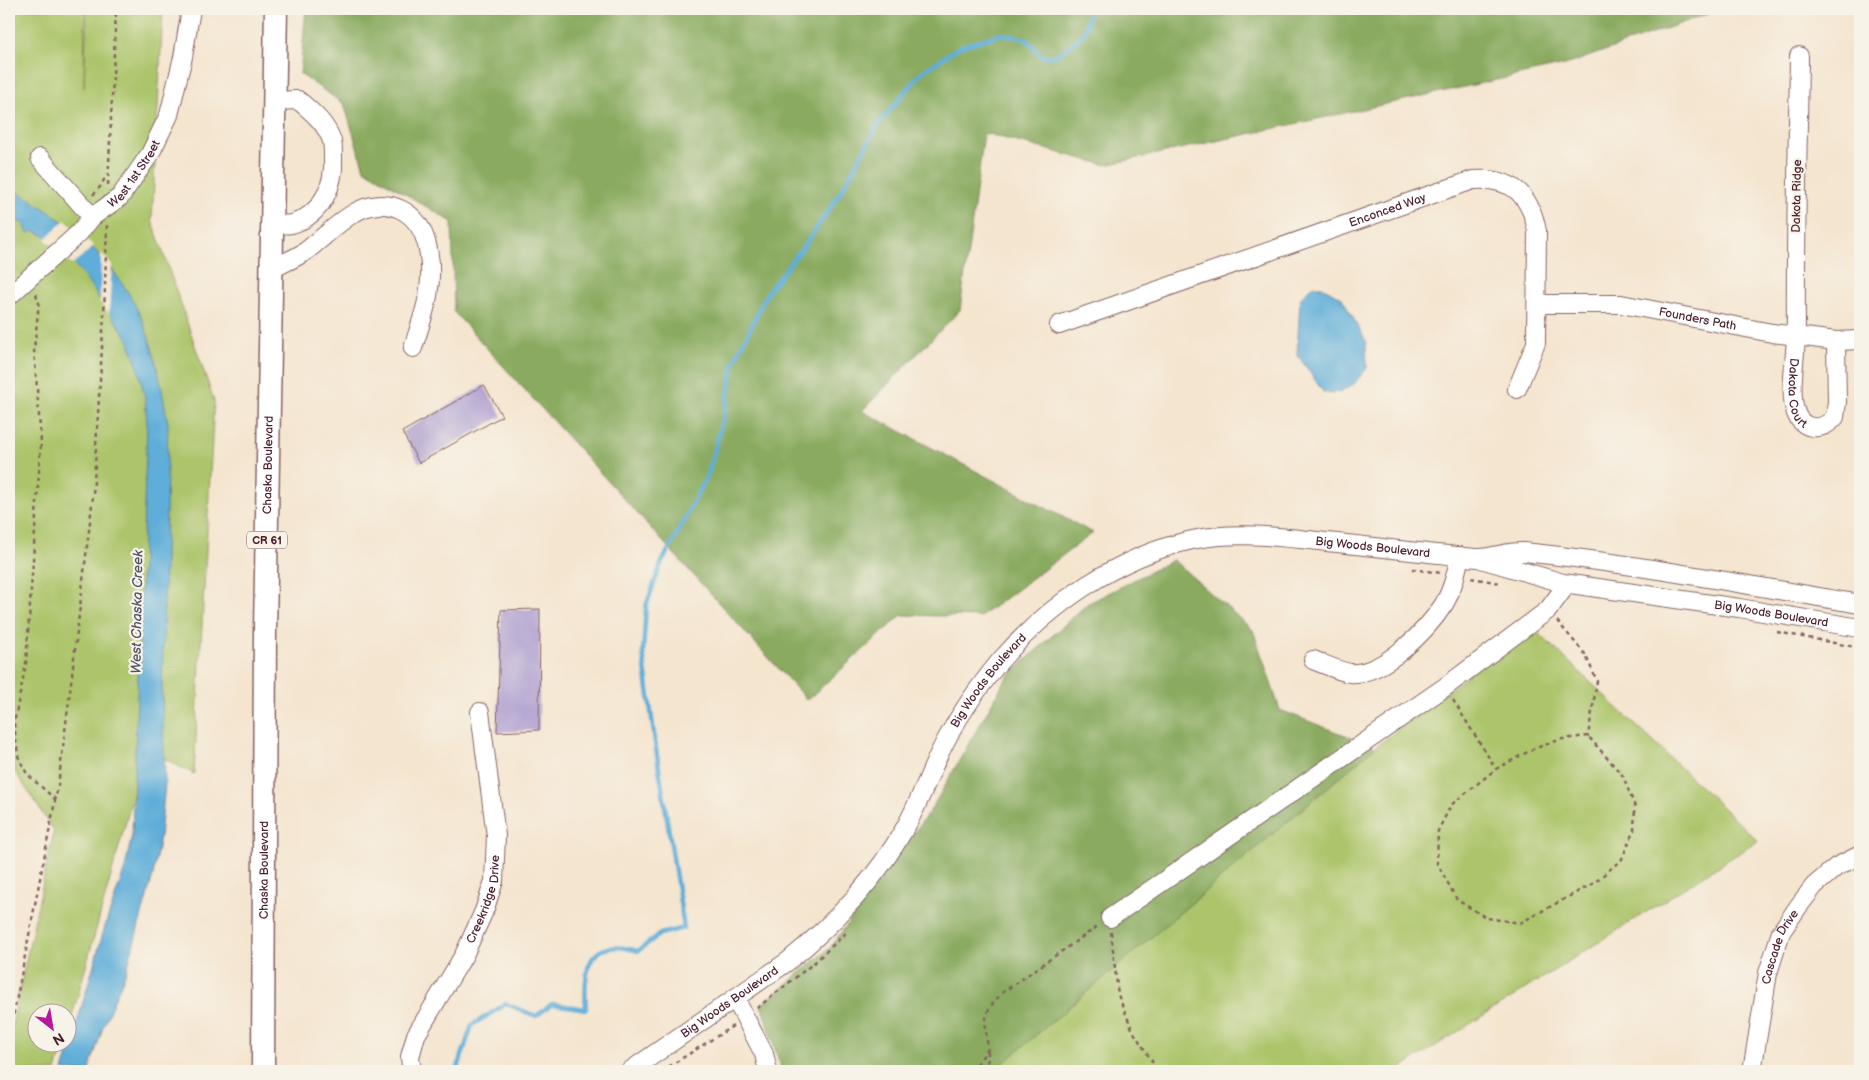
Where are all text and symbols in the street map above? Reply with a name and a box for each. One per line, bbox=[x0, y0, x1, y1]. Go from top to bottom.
street label: West 1st Street bbox=[105, 137, 163, 211]
street label: Dakota Ridge bbox=[1789, 159, 1805, 233]
street label: Enconced Way bbox=[1347, 189, 1428, 230]
street label: Founders Path bbox=[1658, 304, 1738, 334]
street label: Dakota Court bbox=[1785, 358, 1810, 432]
street label: Chaska Boulevard bbox=[260, 416, 276, 514]
road number: CR 61 bbox=[247, 532, 287, 548]
street label: Big Woods Boulevard bbox=[1315, 533, 1431, 561]
water label: West Chaska Creek bbox=[127, 549, 147, 674]
street label: Big Woods Boulevard bbox=[1713, 597, 1830, 630]
street label: Big Woods Boulevard bbox=[947, 630, 1029, 730]
street label: Chaska Boulevard bbox=[256, 821, 272, 919]
street label: Creekridge Drive bbox=[463, 855, 503, 946]
street label: Cascade Drive bbox=[1759, 907, 1802, 985]
street label: Big Woods Boulevard bbox=[678, 963, 781, 1041]
north arrow bbox=[28, 1002, 78, 1052]
text: N bbox=[50, 1029, 67, 1049]

